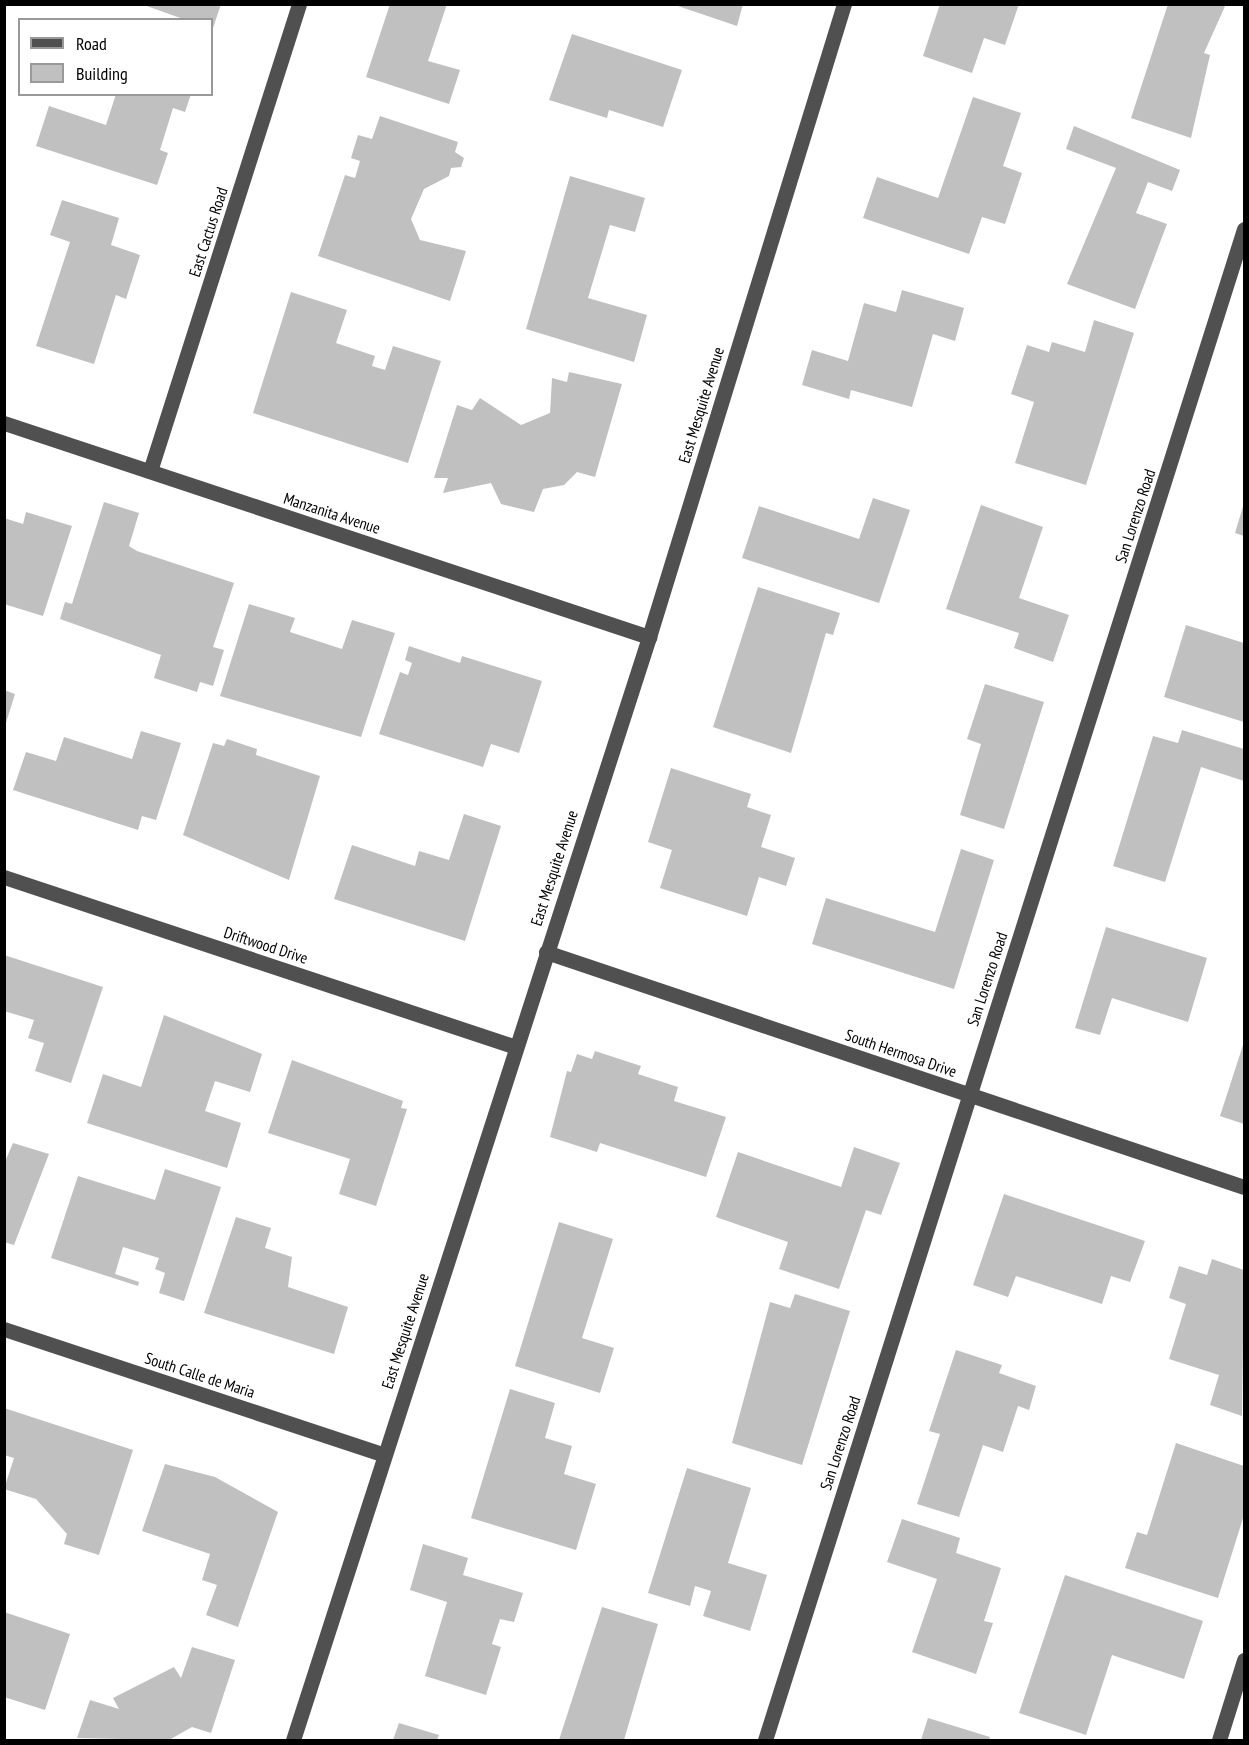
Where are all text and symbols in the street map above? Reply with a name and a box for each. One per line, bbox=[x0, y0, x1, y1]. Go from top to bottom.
legend bbox=[18, 18, 213, 96]
text: Road bbox=[76, 32, 107, 55]
text: Building bbox=[76, 62, 128, 85]
street label: East Cactus Road bbox=[184, 185, 232, 279]
street label: East Mesquite Avenue bbox=[674, 344, 728, 466]
street label: San Lorenzo Road bbox=[1111, 467, 1159, 565]
street label: Manzanita Avenue bbox=[281, 488, 383, 538]
street label: East Mesquite Avenue bbox=[526, 808, 582, 928]
street label: Driftwood Drive bbox=[222, 922, 310, 968]
street label: San Lorenzo Road bbox=[963, 930, 1011, 1028]
street label: South Hermosa Drive bbox=[843, 1025, 959, 1081]
street label: East Mesquite Avenue bbox=[377, 1271, 433, 1391]
street label: South Calle de Maria bbox=[143, 1348, 257, 1402]
street label: San Lorenzo Road bbox=[816, 1394, 864, 1492]

